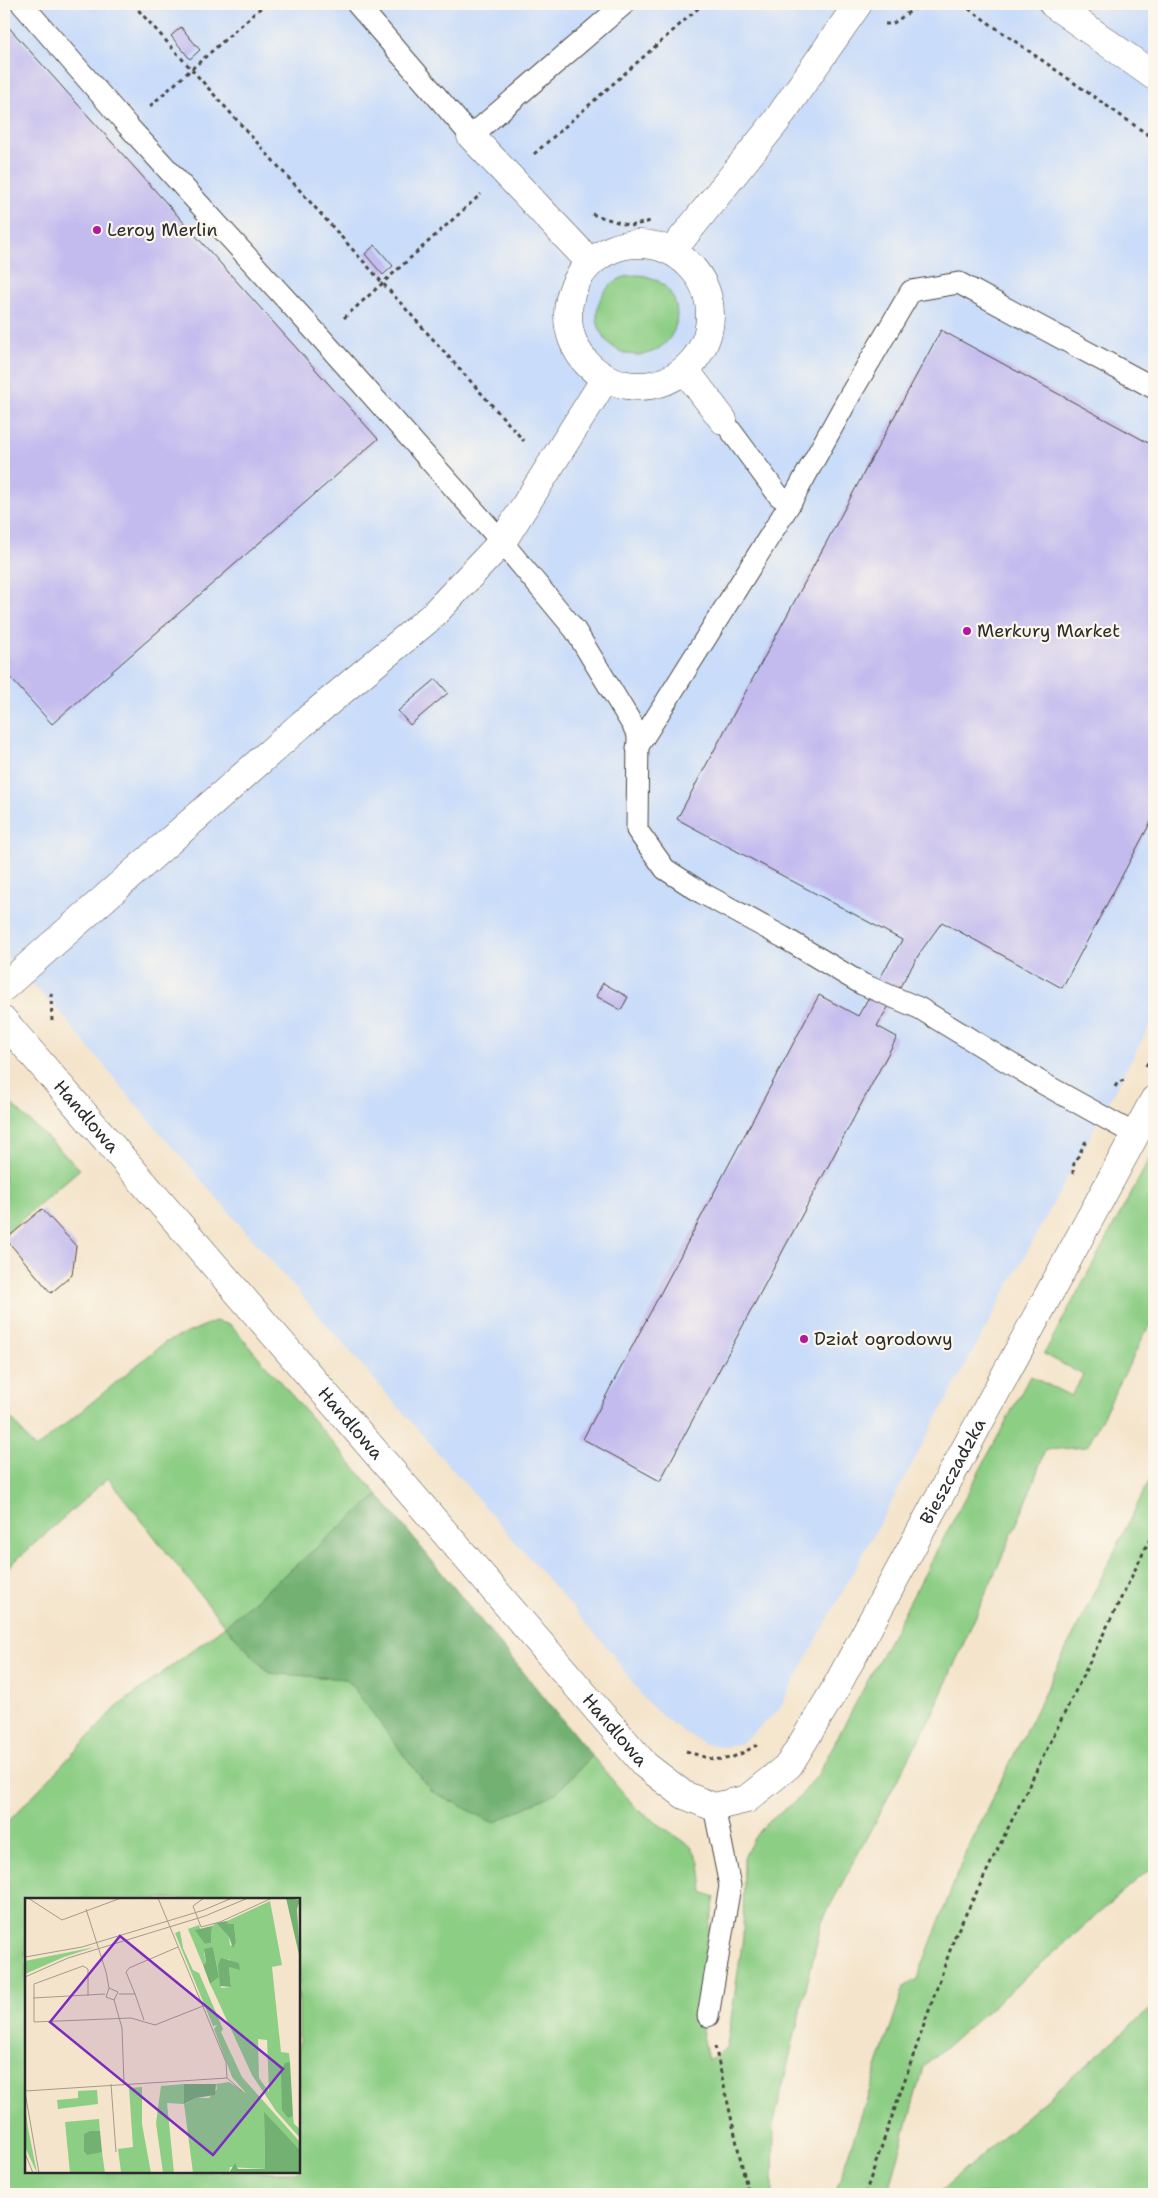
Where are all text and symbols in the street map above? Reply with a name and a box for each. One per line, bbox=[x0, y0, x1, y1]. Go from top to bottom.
place label: Leroy Merlin bbox=[107, 218, 217, 242]
marker: Leroy Merlin bbox=[91, 224, 103, 236]
place label: Merkury Market bbox=[977, 619, 1120, 643]
marker: Merkury Market bbox=[961, 625, 973, 637]
street label: Handlowa bbox=[48, 1075, 124, 1158]
place label: Dział ogrodowy bbox=[814, 1327, 953, 1351]
marker: Dział ogrodowy bbox=[798, 1333, 810, 1345]
street label: Handlowa bbox=[312, 1382, 389, 1465]
street label: Bieszczadzka bbox=[914, 1414, 991, 1529]
street label: Handlowa bbox=[577, 1689, 653, 1772]
inset map bbox=[25, 1898, 300, 2173]

